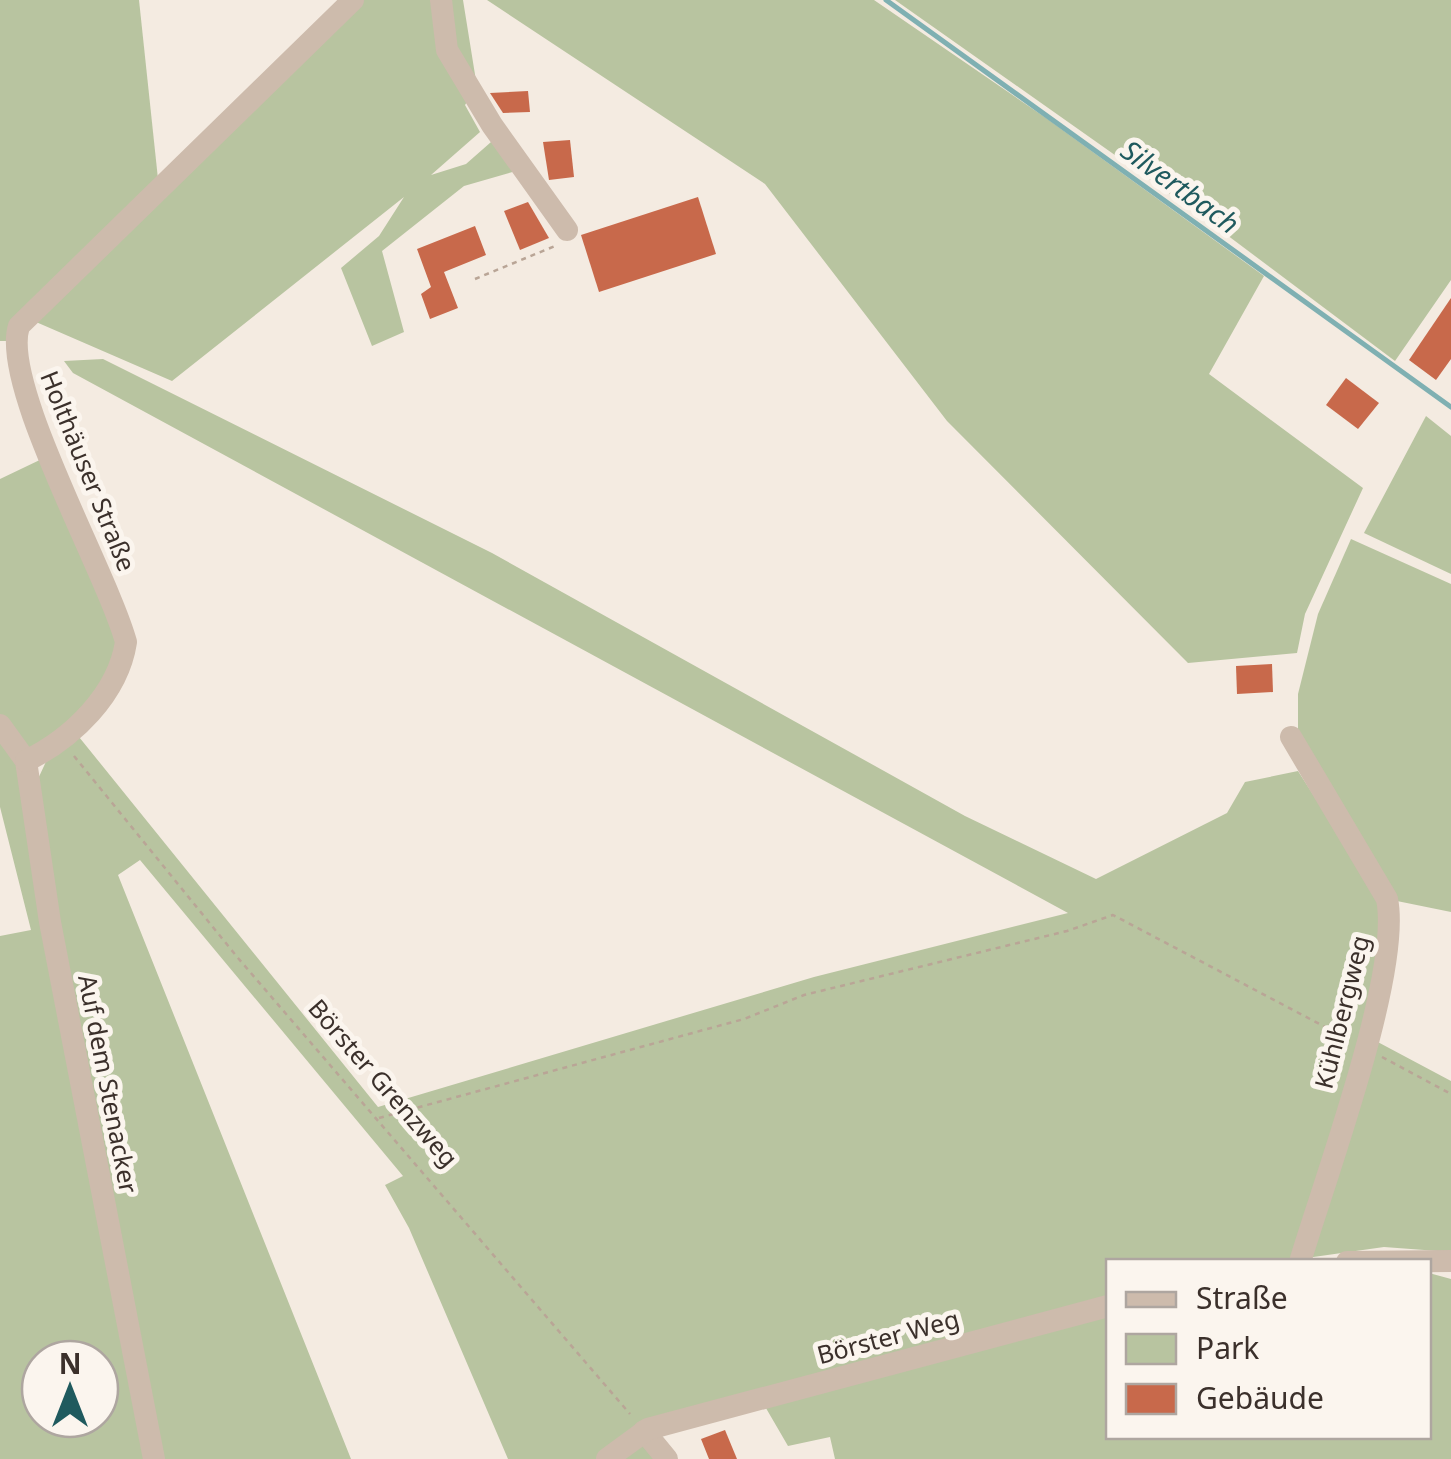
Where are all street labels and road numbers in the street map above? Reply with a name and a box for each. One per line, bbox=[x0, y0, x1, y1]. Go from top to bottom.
street label: Holthäuser Straße bbox=[33, 365, 145, 576]
street label: Kühlbergweg bbox=[1306, 932, 1377, 1092]
street label: Auf dem Stenacker bbox=[71, 972, 147, 1196]
street label: Börster Grenzweg bbox=[301, 991, 466, 1174]
street label: Börster Weg bbox=[813, 1301, 963, 1371]

